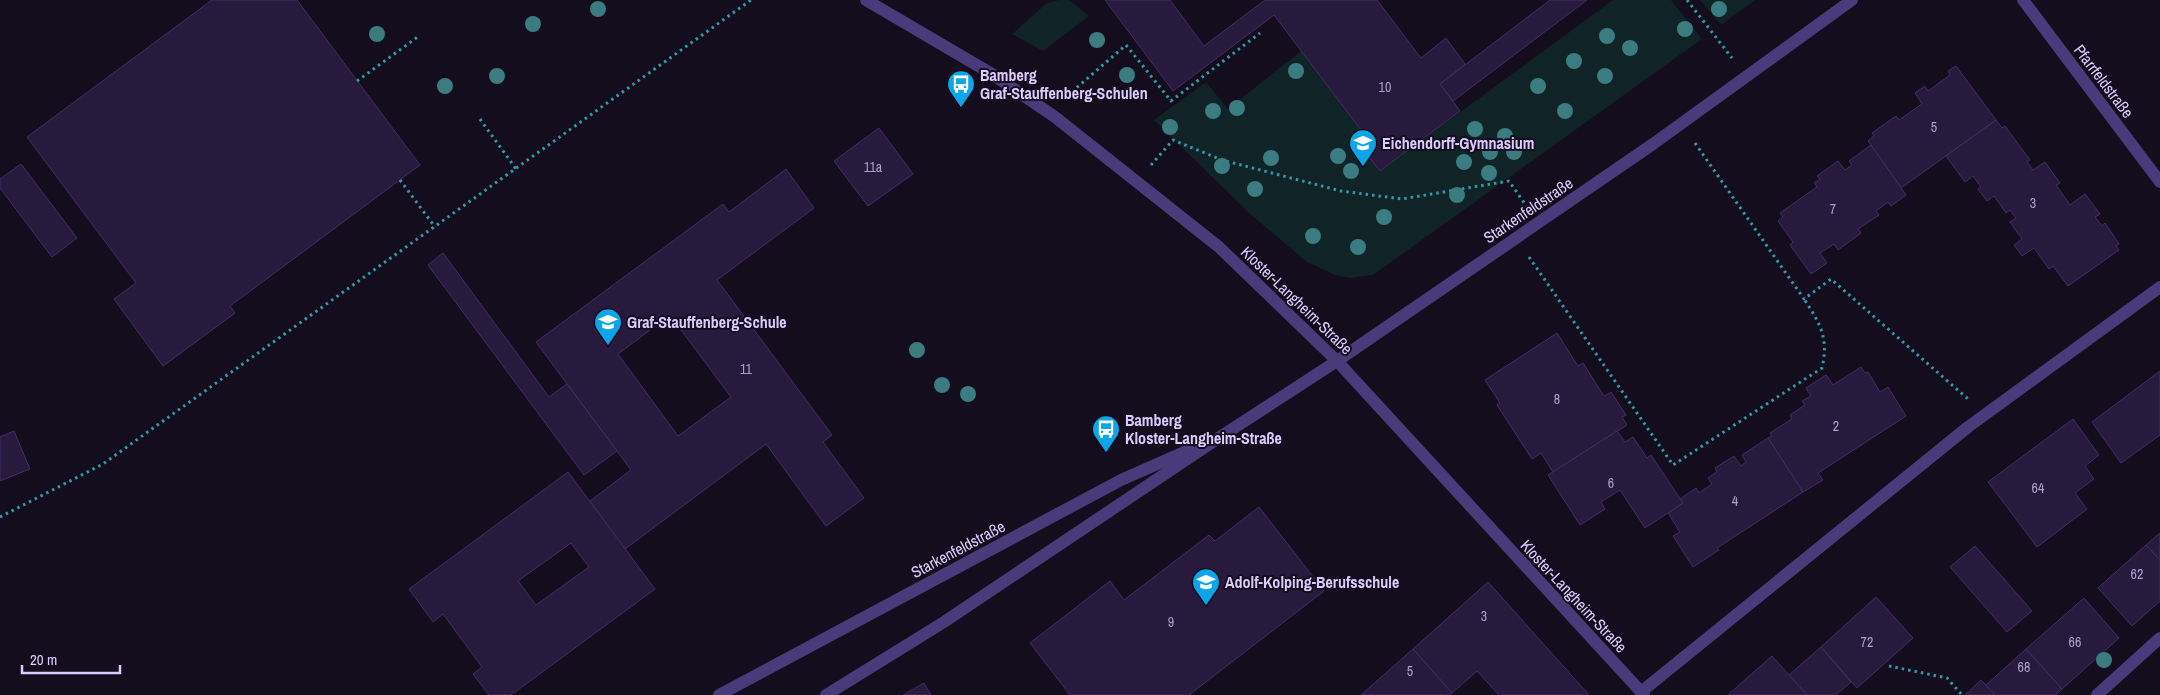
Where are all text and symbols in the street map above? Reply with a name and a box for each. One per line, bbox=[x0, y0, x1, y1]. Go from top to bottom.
street label: Pfarrfeldstraße bbox=[2069, 40, 2139, 122]
place label: Bamberg Graf-Stauffenberg-Schulen bbox=[980, 64, 1148, 104]
bus stop icon: Bamberg Graf-Stauffenberg-Schulen bbox=[946, 69, 976, 108]
house number: 10 bbox=[1379, 78, 1391, 96]
house number: 5 bbox=[1931, 118, 1937, 136]
school or university icon: Eichendorff-Gymnasium bbox=[1348, 128, 1378, 167]
place label: Eichendorff-Gymnasium bbox=[1382, 132, 1534, 154]
house number: 11a bbox=[864, 158, 883, 176]
street label: Starkenfeldstraße bbox=[1479, 172, 1577, 248]
house number: 3 bbox=[2030, 194, 2036, 212]
house number: 7 bbox=[1830, 200, 1836, 218]
street label: Kloster-Langheim-Straße bbox=[1236, 241, 1358, 359]
school or university icon: Graf-Stauffenberg-Schule bbox=[593, 307, 623, 346]
place label: Graf-Stauffenberg-Schule bbox=[627, 311, 787, 333]
house number: 11 bbox=[740, 360, 753, 378]
house number: 8 bbox=[1554, 390, 1560, 408]
place label: Bamberg Kloster-Langheim-Straße bbox=[1125, 409, 1282, 449]
bus stop icon: Bamberg Kloster-Langheim-Straße bbox=[1091, 414, 1121, 453]
house number: 2 bbox=[1833, 417, 1839, 435]
house number: 6 bbox=[1608, 474, 1614, 492]
house number: 64 bbox=[2032, 479, 2045, 497]
house number: 4 bbox=[1732, 492, 1739, 510]
street label: Starkenfeldstraße bbox=[907, 515, 1009, 583]
street label: Kloster-Langheim-Straße bbox=[1516, 535, 1632, 657]
house number: 62 bbox=[2131, 565, 2143, 583]
school or university icon: Adolf-Kolping-Berufsschule bbox=[1191, 567, 1221, 606]
place label: Adolf-Kolping-Berufsschule bbox=[1225, 571, 1399, 593]
house number: 3 bbox=[1481, 607, 1487, 625]
house number: 9 bbox=[1168, 613, 1174, 631]
house number: 72 bbox=[1861, 633, 1873, 651]
house number: 66 bbox=[2069, 633, 2081, 651]
scale bar bbox=[22, 642, 120, 674]
text: 20 m bbox=[30, 649, 57, 670]
house number: 68 bbox=[2018, 658, 2030, 676]
house number: 5 bbox=[1407, 662, 1413, 680]

